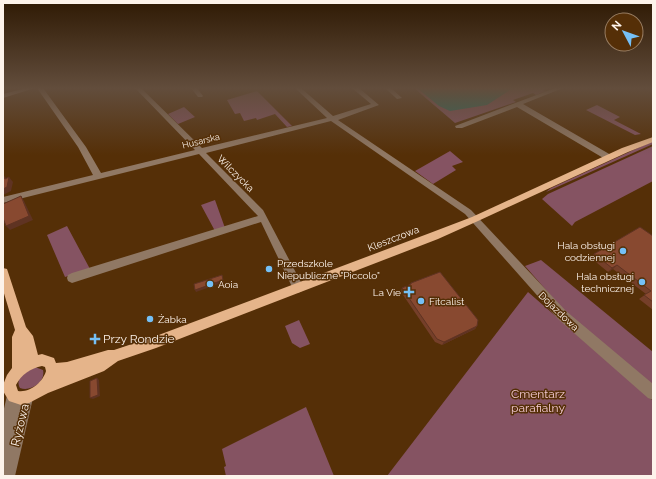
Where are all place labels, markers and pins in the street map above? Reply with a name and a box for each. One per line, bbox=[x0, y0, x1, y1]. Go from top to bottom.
place label: Hala obsługi codziennej bbox=[557, 240, 615, 263]
marker: Hala obsługi codziennej bbox=[618, 246, 628, 256]
place label: Przedszkole Niepubliczne "Piccolo" bbox=[277, 258, 380, 281]
marker: Przedszkole Niepubliczne "Piccolo" bbox=[264, 264, 274, 274]
place label: Hala obsługi technicznej bbox=[576, 271, 634, 294]
marker: Hala obsługi technicznej bbox=[637, 277, 647, 287]
marker: Aoia bbox=[205, 279, 215, 289]
place label: Aoia bbox=[218, 279, 238, 290]
place label: La Vie bbox=[373, 287, 401, 298]
marker: La Vie bbox=[404, 287, 414, 297]
marker: Fitcalist bbox=[416, 296, 426, 306]
place label: Fitcalist bbox=[429, 296, 465, 307]
marker: Żabka bbox=[145, 314, 155, 324]
place label: Żabka bbox=[158, 314, 187, 325]
place label: Przy Rondzie bbox=[103, 332, 175, 346]
marker: Przy Rondzie bbox=[90, 334, 100, 344]

